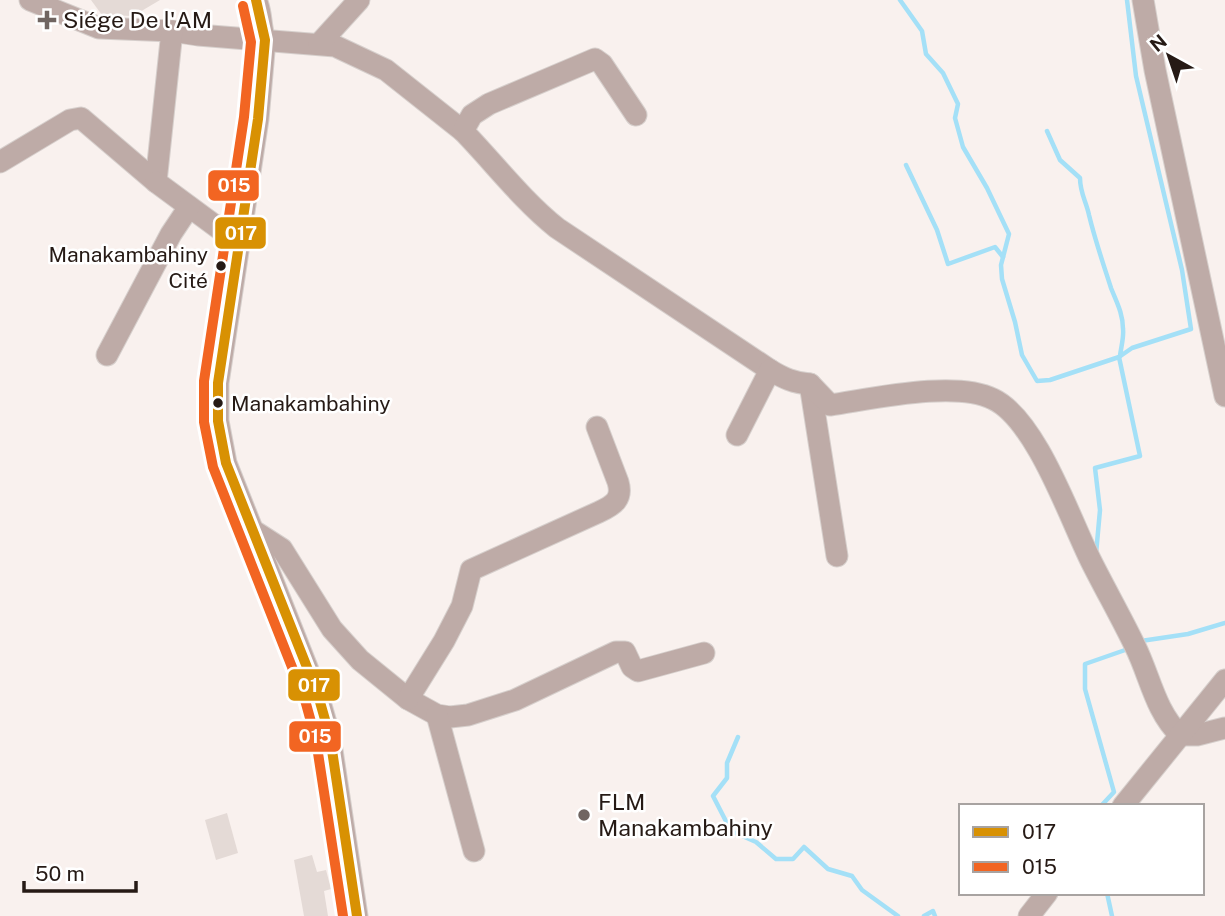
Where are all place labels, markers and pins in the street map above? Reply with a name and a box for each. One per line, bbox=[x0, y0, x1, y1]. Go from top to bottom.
place label: Siége De l'AM bbox=[63, 6, 212, 33]
marker: Siége De l'AM bbox=[37, 10, 57, 30]
place label: Manakambahiny Cité bbox=[48, 242, 208, 293]
marker: Manakambahiny Cité bbox=[214, 259, 228, 273]
place label: Manakambahiny bbox=[231, 391, 391, 416]
marker: Manakambahiny bbox=[211, 396, 225, 410]
place label: FLM Manakambahiny bbox=[598, 788, 773, 841]
marker: FLM Manakambahiny bbox=[576, 807, 592, 823]

